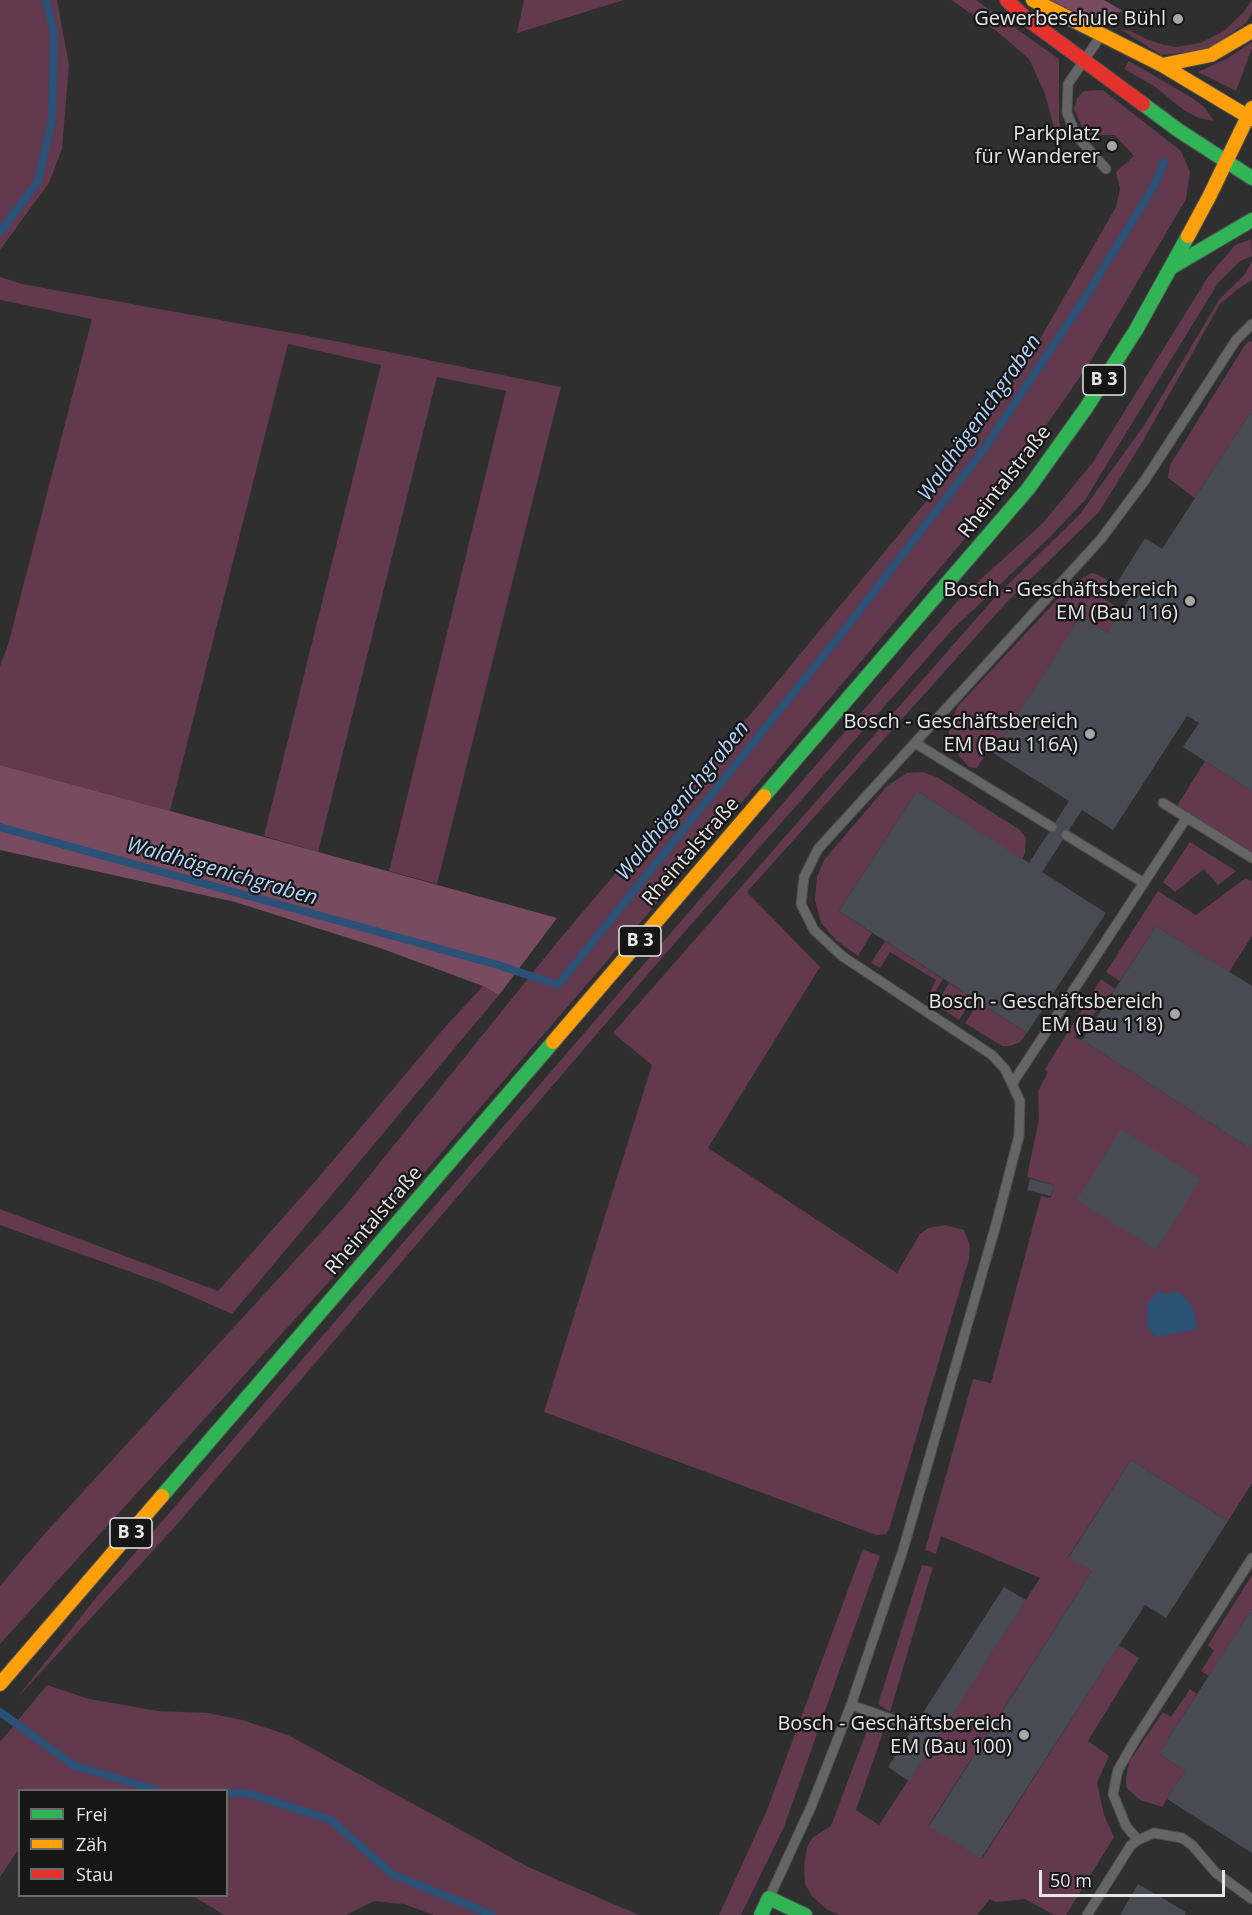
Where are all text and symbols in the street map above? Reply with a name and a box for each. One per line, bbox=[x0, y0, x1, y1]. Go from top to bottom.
place label: Gewerbeschule Bühl bbox=[974, 7, 1166, 31]
marker: Gewerbeschule Bühl bbox=[1171, 12, 1185, 26]
place label: Parkplatz für Wanderer bbox=[975, 122, 1100, 169]
marker: Parkplatz für Wanderer bbox=[1105, 139, 1119, 153]
water label: Waldhägenichgraben bbox=[913, 330, 1047, 506]
road number: B 3 bbox=[1083, 365, 1125, 395]
street label: Rheintalstraße bbox=[954, 421, 1056, 543]
place label: Bosch - Geschäftsbereich EM (Bau 116) bbox=[943, 578, 1178, 625]
marker: Bosch - Geschäftsbereich EM (Bau 116) bbox=[1183, 594, 1197, 608]
place label: Bosch - Geschäftsbereich EM (Bau 116A) bbox=[843, 710, 1078, 757]
water label: Waldhägenichgraben bbox=[611, 716, 755, 886]
marker: Bosch - Geschäftsbereich EM (Bau 116A) bbox=[1083, 727, 1097, 741]
street label: Rheintalstraße bbox=[637, 793, 745, 911]
water label: Waldhägenichgraben bbox=[124, 833, 320, 911]
road number: B 3 bbox=[619, 926, 661, 956]
place label: Bosch - Geschäftsbereich EM (Bau 118) bbox=[928, 990, 1163, 1037]
marker: Bosch - Geschäftsbereich EM (Bau 118) bbox=[1168, 1007, 1182, 1021]
street label: Rheintalstraße bbox=[320, 1162, 428, 1280]
road number: B 3 bbox=[110, 1518, 152, 1548]
place label: Bosch - Geschäftsbereich EM (Bau 100) bbox=[777, 1712, 1012, 1759]
marker: Bosch - Geschäftsbereich EM (Bau 100) bbox=[1017, 1728, 1031, 1742]
legend bbox=[18, 1789, 228, 1897]
text: Frei bbox=[76, 1802, 107, 1826]
text: Zäh bbox=[76, 1832, 107, 1856]
scale bar bbox=[1042, 1858, 1228, 1896]
text: Stau bbox=[76, 1862, 113, 1886]
text: 50 m bbox=[1050, 1868, 1092, 1892]

